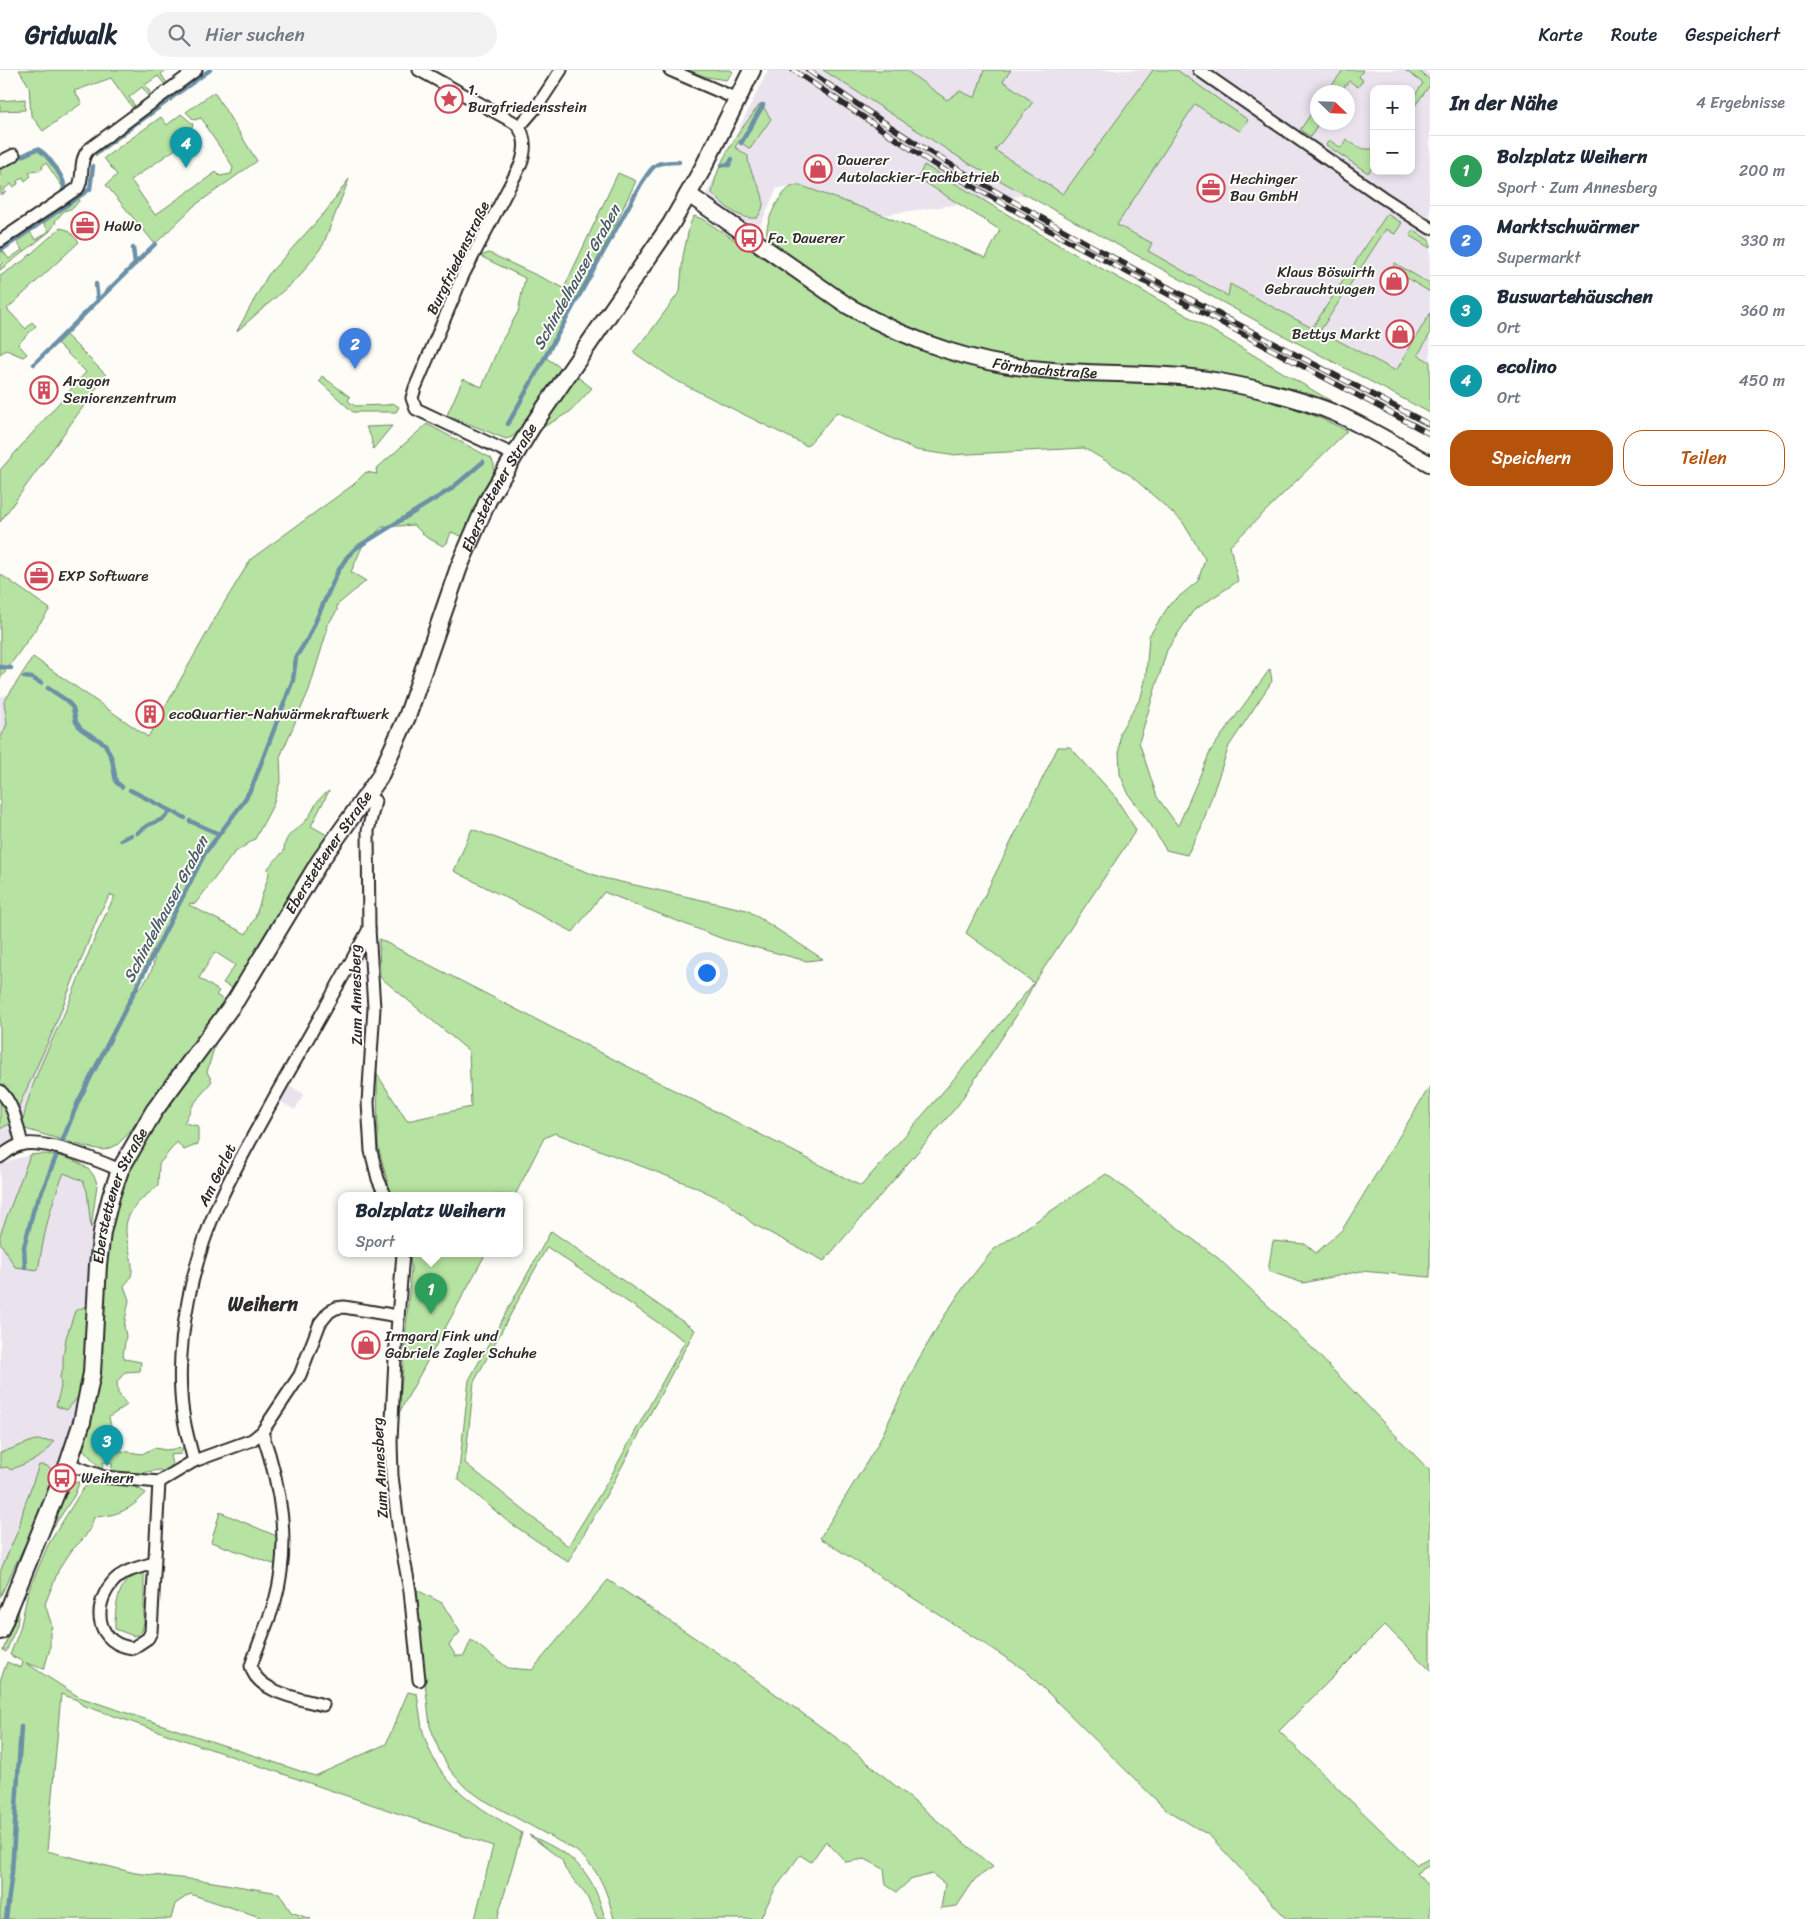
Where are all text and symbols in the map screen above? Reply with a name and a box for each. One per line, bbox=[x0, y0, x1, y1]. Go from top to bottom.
search box bbox=[147, 12, 497, 57]
text: Gridwalk bbox=[25, 14, 117, 56]
text: Hier suchen bbox=[205, 18, 305, 51]
text: Karte bbox=[1538, 19, 1583, 51]
text: Route bbox=[1611, 19, 1657, 51]
text: Gespeichert bbox=[1685, 19, 1780, 51]
icon: search bbox=[165, 21, 193, 49]
place label: 1. Burgfriedensstein bbox=[468, 77, 587, 120]
place icon: 1. Burgfriedensstein bbox=[434, 84, 464, 114]
text: In der Nähe bbox=[1450, 84, 1558, 122]
north arrow bbox=[1310, 85, 1355, 130]
map controls bbox=[1370, 85, 1415, 175]
button: + bbox=[1370, 85, 1415, 130]
text: 4 Ergebnisse bbox=[1696, 88, 1785, 117]
pin: 4 bbox=[170, 127, 202, 168]
button: − bbox=[1370, 130, 1415, 175]
text: Bolzplatz Weihern bbox=[1497, 140, 1647, 173]
place label: Dauerer Autolackier-Fachbetrieb bbox=[836, 147, 1000, 190]
shop icon: Dauerer Autolackier-Fachbetrieb bbox=[803, 154, 833, 184]
text: 1 bbox=[1463, 156, 1469, 185]
text: 200 m bbox=[1739, 156, 1785, 185]
place label: Hechinger Bau GmbH bbox=[1230, 166, 1299, 209]
office icon: Hechinger Bau GmbH bbox=[1196, 173, 1226, 203]
text: Sport · Zum Annesberg bbox=[1497, 173, 1657, 202]
street label: Burgfriedenstraße bbox=[419, 197, 497, 319]
water label: Schindelhauser Graben bbox=[524, 197, 630, 355]
text: Marktschwärmer bbox=[1497, 210, 1638, 243]
office icon: HaWo bbox=[70, 211, 100, 241]
place label: HaWo bbox=[104, 213, 142, 239]
bus stop icon: Fa. Dauerer bbox=[734, 223, 764, 253]
place label: Fa. Dauerer bbox=[768, 225, 845, 251]
text: 2 bbox=[1461, 226, 1471, 255]
text: 330 m bbox=[1741, 226, 1785, 255]
text: Supermarkt bbox=[1497, 243, 1581, 272]
place label: Klaus Böswirth Gebrauchtwagen bbox=[1265, 259, 1375, 302]
shop icon: Klaus Böswirth Gebrauchtwagen bbox=[1379, 266, 1409, 296]
text: Buswartehäuschen bbox=[1497, 280, 1653, 313]
text: 3 bbox=[1462, 296, 1470, 325]
text: 360 m bbox=[1741, 296, 1785, 325]
text: Ort bbox=[1497, 313, 1521, 342]
shop icon: Bettys Markt bbox=[1385, 319, 1415, 349]
place label: Bettys Markt bbox=[1292, 321, 1381, 347]
pin: 2 bbox=[339, 328, 371, 369]
street label: Förnbachstraße bbox=[990, 350, 1098, 386]
text: ecolino bbox=[1497, 350, 1557, 383]
text: 4 bbox=[1461, 366, 1471, 395]
text: 450 m bbox=[1739, 366, 1785, 395]
place label: Aragon Seniorenzentrum bbox=[62, 368, 176, 411]
building icon: Aragon Seniorenzentrum bbox=[29, 375, 59, 405]
text: Ort bbox=[1497, 383, 1521, 412]
street label: Eberstettener Straße bbox=[454, 417, 544, 556]
button: Speichern bbox=[1450, 430, 1613, 486]
button: Teilen bbox=[1623, 430, 1785, 486]
office icon: EXP Software bbox=[24, 561, 54, 591]
place label: EXP Software bbox=[58, 563, 148, 589]
building icon: ecoQuartier-Nahwärmekraftwerk bbox=[135, 699, 165, 729]
place label: ecoQuartier-Nahwärmekraftwerk bbox=[169, 701, 390, 727]
street label: Eberstettener Straße bbox=[278, 785, 379, 919]
water label: Schindelhauser Graben bbox=[115, 829, 217, 988]
street label: Zum Annesberg bbox=[342, 944, 370, 1046]
your location bbox=[694, 960, 720, 986]
street label: Eberstettener Straße bbox=[85, 1123, 155, 1265]
street label: Am Gerlet bbox=[190, 1139, 244, 1212]
popup bbox=[338, 1192, 523, 1257]
text: Bolzplatz Weihern bbox=[355, 1194, 506, 1227]
text: Sport bbox=[355, 1227, 395, 1256]
pin: 1 bbox=[415, 1273, 447, 1314]
district label: Weihern bbox=[228, 1287, 298, 1322]
place label: Irmgard Fink und Gabriele Zagler Schuhe bbox=[384, 1323, 537, 1366]
shop icon: Irmgard Fink und Gabriele Zagler Schuhe bbox=[351, 1330, 381, 1360]
street label: Zum Annesberg bbox=[364, 1416, 396, 1519]
pin: 3 bbox=[91, 1425, 123, 1466]
bus stop icon: Weihern bbox=[47, 1463, 77, 1493]
place label: Weihern bbox=[81, 1465, 134, 1491]

